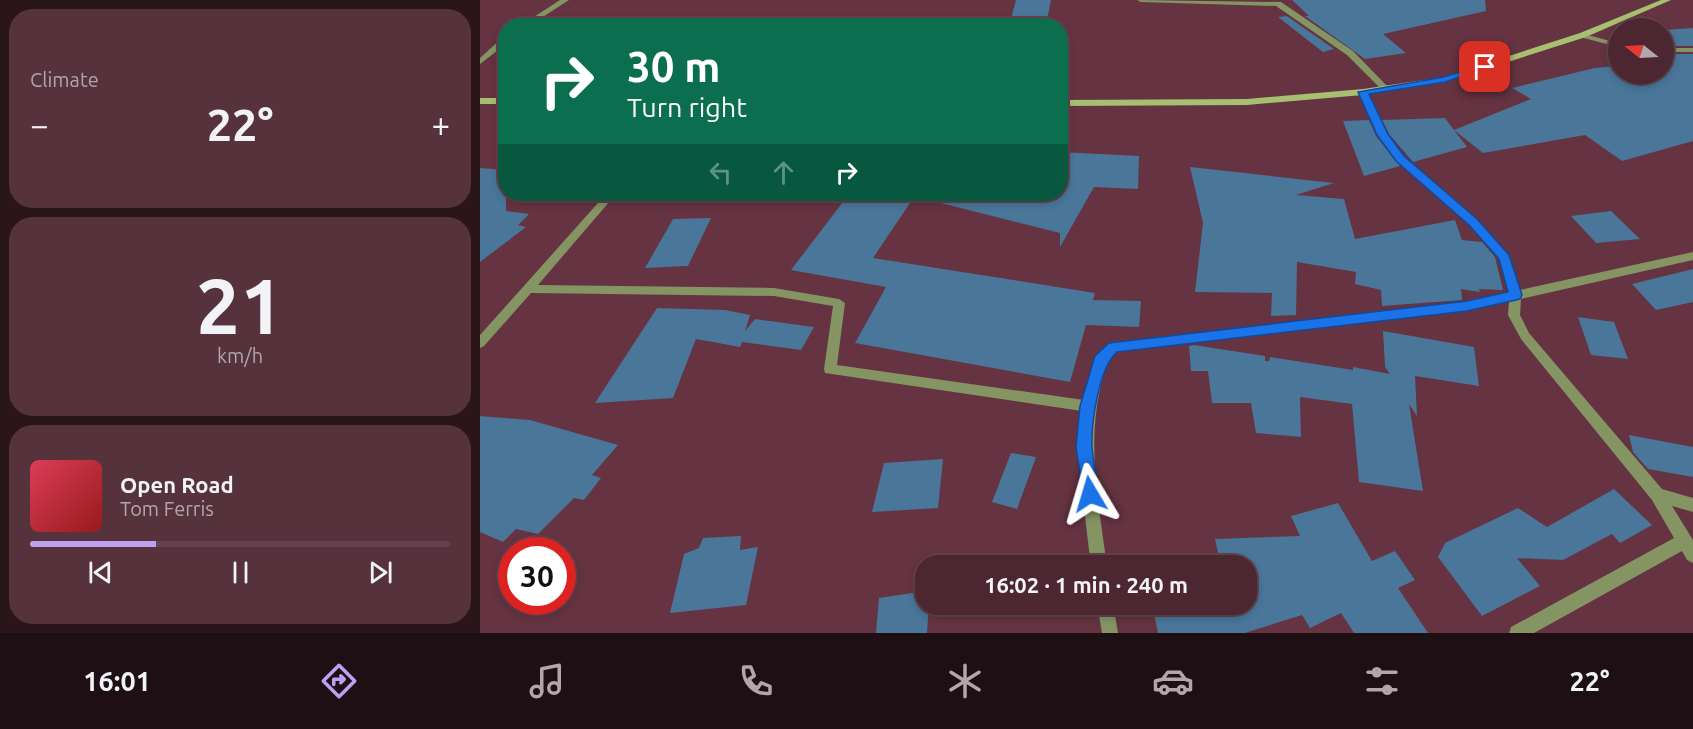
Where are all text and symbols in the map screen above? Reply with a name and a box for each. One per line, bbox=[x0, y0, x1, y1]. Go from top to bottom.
north arrow bbox=[1608, 18, 1674, 84]
map controls bbox=[1608, 18, 1674, 84]
pin bbox=[1459, 41, 1510, 92]
icon: right bbox=[528, 42, 606, 120]
text: 30 m bbox=[627, 43, 721, 90]
icon: arrive bbox=[1468, 50, 1501, 83]
text: Climate bbox=[30, 68, 99, 91]
text: Turn right bbox=[627, 92, 747, 122]
text: 22° bbox=[207, 99, 273, 150]
text: − bbox=[30, 106, 49, 143]
text: + bbox=[431, 106, 450, 143]
icon: left bbox=[704, 156, 737, 189]
icon: ahead bbox=[767, 156, 800, 189]
icon: right bbox=[830, 156, 863, 189]
text: 21 bbox=[196, 261, 284, 349]
text: km/h bbox=[217, 344, 263, 367]
position arrow bbox=[1058, 462, 1122, 526]
text: Open Road bbox=[120, 472, 234, 497]
text: Tom Ferris bbox=[120, 497, 214, 520]
speed limit sign: 30 bbox=[498, 537, 576, 615]
icon: previous bbox=[84, 556, 117, 589]
icon: pause bbox=[224, 556, 257, 589]
icon: next bbox=[364, 556, 397, 589]
text: 16:02 · 1 min · 240 m bbox=[984, 572, 1188, 597]
icon: directions bbox=[318, 660, 360, 702]
icon: music bbox=[526, 660, 568, 702]
icon: phone bbox=[735, 660, 777, 702]
icon: climate bbox=[944, 660, 986, 702]
icon: car bbox=[1152, 660, 1194, 702]
icon: filters bbox=[1361, 660, 1403, 702]
text: 16:01 bbox=[83, 666, 151, 696]
text: 22° bbox=[1570, 666, 1610, 696]

